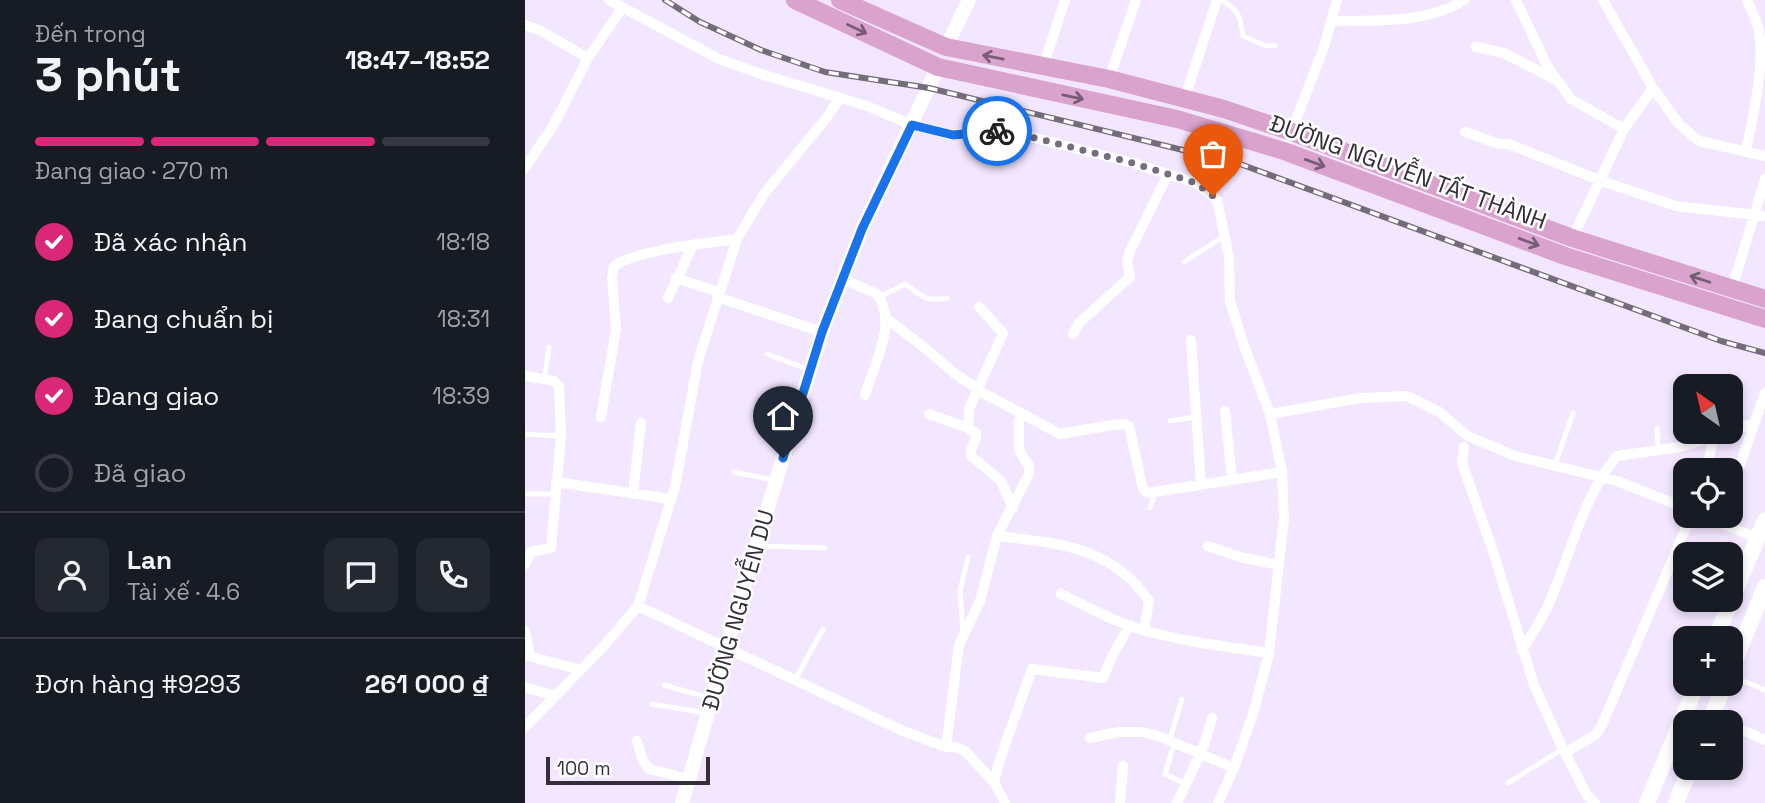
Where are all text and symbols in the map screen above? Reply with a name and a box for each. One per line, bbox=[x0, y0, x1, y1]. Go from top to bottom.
text: Đến trong bbox=[35, 19, 146, 49]
one-way arrow bbox=[846, 23, 867, 36]
text: 18:47–18:52 bbox=[345, 43, 490, 77]
text: 3 phút bbox=[35, 46, 181, 104]
one-way arrow bbox=[982, 49, 1005, 63]
one-way arrow bbox=[1061, 90, 1084, 104]
courier bbox=[962, 96, 1032, 166]
street label: ĐƯỜNG NGUYỄN TẤT THÀNH bbox=[1265, 105, 1552, 236]
icon: bike bbox=[978, 112, 1016, 150]
pin bbox=[1183, 124, 1243, 196]
icon: bag bbox=[1194, 135, 1232, 173]
text: Đang giao · 270 m bbox=[35, 156, 229, 186]
one-way arrow bbox=[1304, 157, 1326, 170]
icon: check bbox=[35, 223, 73, 261]
text: Đã xác nhận bbox=[94, 225, 248, 259]
text: 18:18 bbox=[436, 227, 490, 257]
one-way arrow bbox=[1517, 237, 1539, 250]
one-way arrow bbox=[1689, 271, 1711, 284]
icon: check bbox=[35, 300, 73, 338]
text: Đang chuẩn bị bbox=[94, 302, 273, 336]
text: 18:31 bbox=[437, 304, 490, 334]
north arrow bbox=[1673, 374, 1743, 444]
map controls bbox=[1673, 374, 1743, 780]
icon: check bbox=[35, 377, 73, 415]
text: Đang giao bbox=[94, 379, 219, 413]
text: 18:39 bbox=[432, 381, 490, 411]
pin bbox=[753, 386, 813, 458]
icon: home bbox=[764, 397, 802, 435]
text: Đã giao bbox=[94, 456, 187, 490]
button: locate bbox=[1673, 458, 1743, 528]
street label: ĐƯỜNG NGUYỄN DU bbox=[692, 505, 781, 714]
button: person bbox=[35, 538, 109, 612]
button: chat bbox=[324, 538, 398, 612]
button: phone bbox=[416, 538, 490, 612]
button: layers bbox=[1673, 542, 1743, 612]
text: Lan bbox=[127, 543, 172, 577]
text: Tài xế · 4.6 bbox=[127, 577, 240, 607]
button: + bbox=[1673, 626, 1743, 696]
text: Đơn hàng #9293 bbox=[35, 667, 241, 701]
text: 261 000 ₫ bbox=[365, 667, 490, 701]
button: − bbox=[1673, 710, 1743, 780]
scale bar bbox=[546, 754, 711, 786]
text: 100 m bbox=[557, 756, 611, 781]

